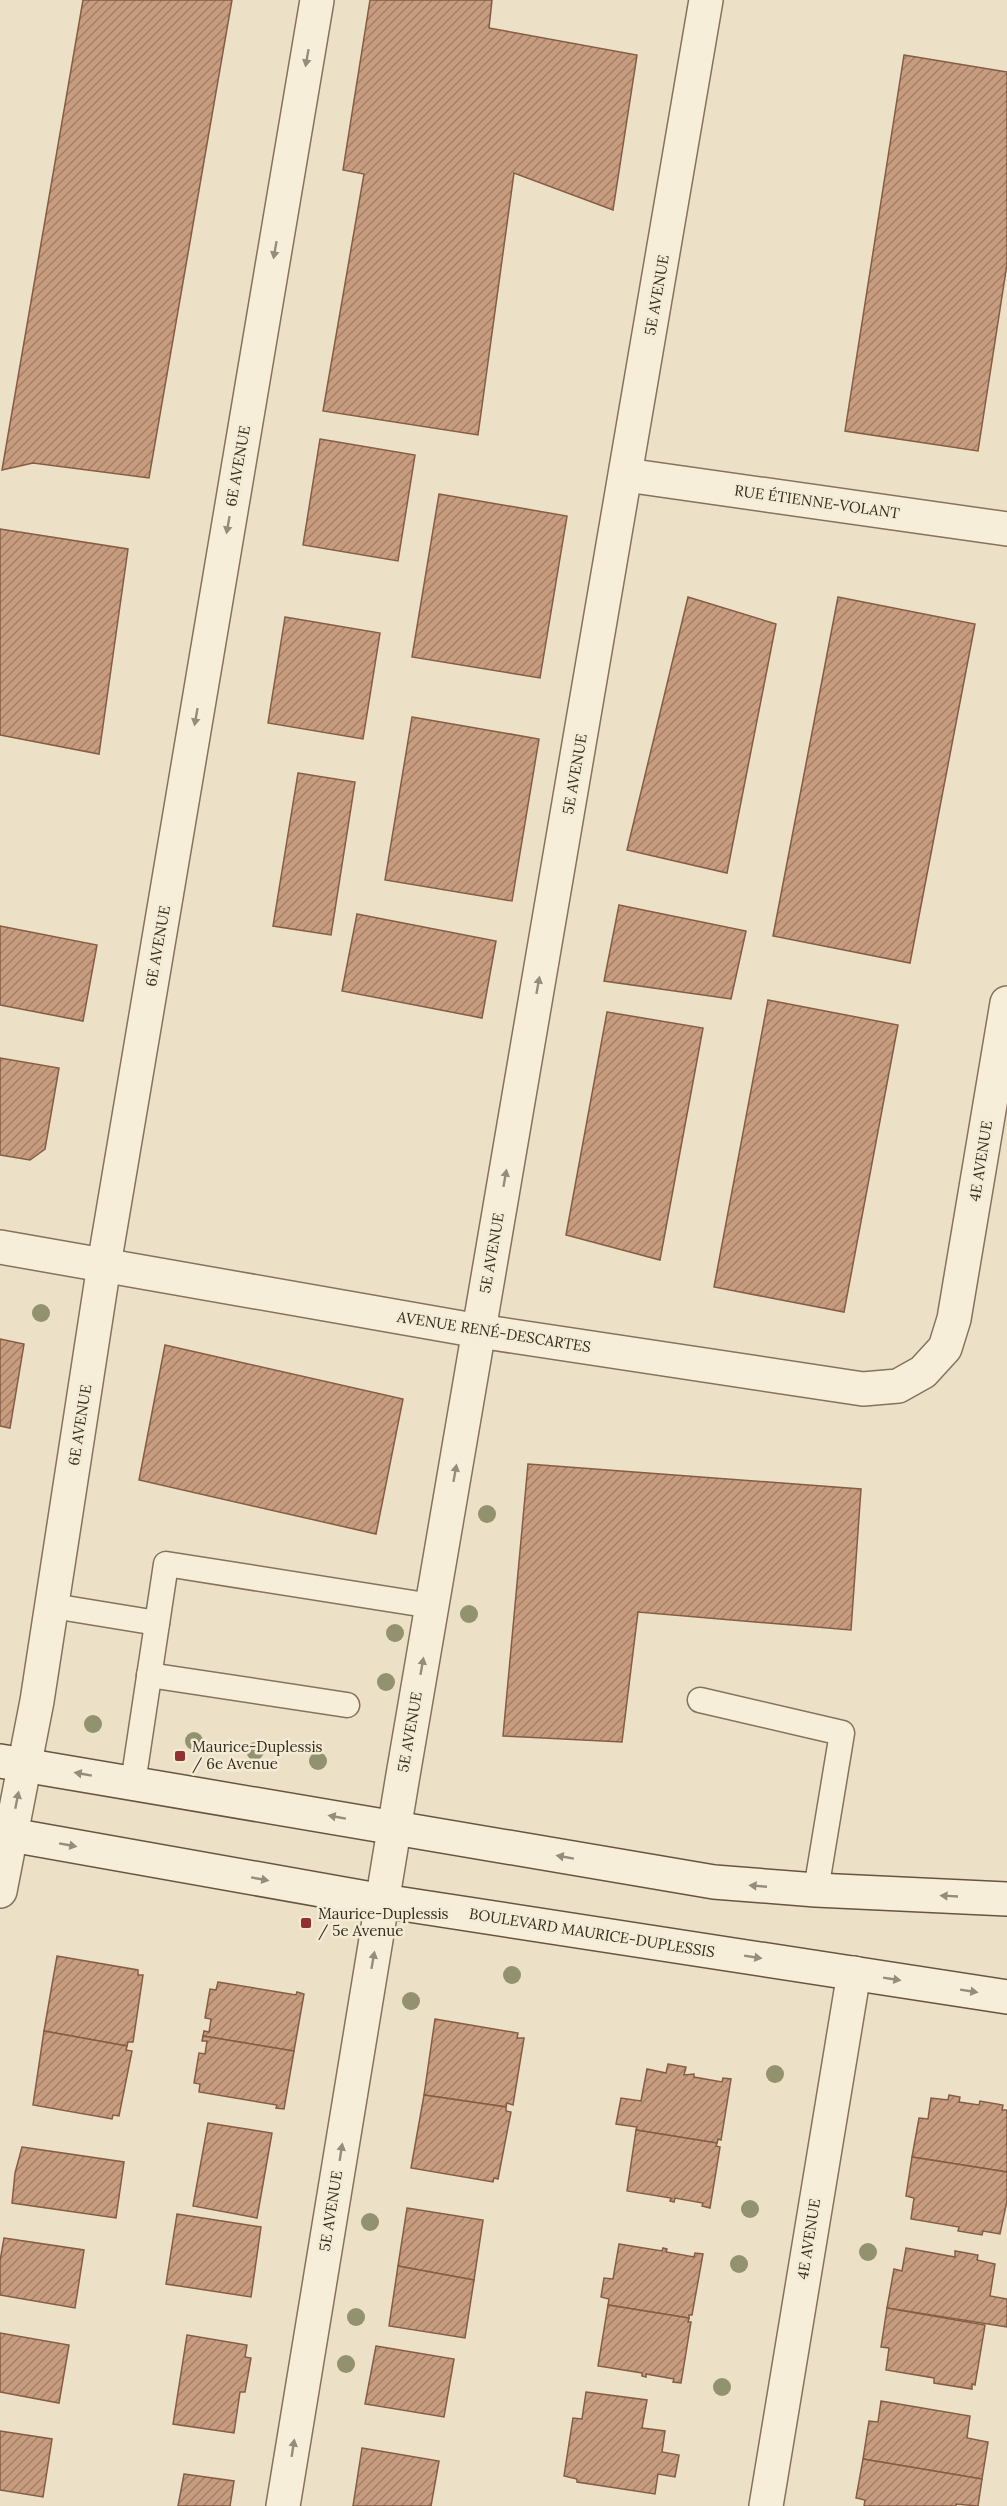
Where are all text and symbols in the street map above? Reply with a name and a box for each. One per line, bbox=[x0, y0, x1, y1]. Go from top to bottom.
one-way arrow bbox=[302, 48, 311, 67]
one-way arrow bbox=[270, 241, 279, 260]
street label: 5E AVENUE bbox=[640, 253, 673, 337]
street label: 6E AVENUE bbox=[221, 424, 254, 508]
street label: RUE ÉTIENNE-VOLANT bbox=[733, 481, 901, 523]
one-way arrow bbox=[224, 516, 233, 535]
one-way arrow bbox=[191, 708, 200, 727]
street label: 5E AVENUE bbox=[558, 732, 591, 816]
street label: 6E AVENUE bbox=[141, 904, 174, 988]
one-way arrow bbox=[534, 976, 543, 995]
street label: 4E AVENUE bbox=[965, 1119, 996, 1203]
one-way arrow bbox=[501, 1168, 510, 1187]
street label: 5E AVENUE bbox=[475, 1211, 508, 1295]
street label: AVENUE RENÉ-DESCARTES bbox=[395, 1307, 592, 1356]
street label: 6E AVENUE bbox=[64, 1383, 95, 1467]
one-way arrow bbox=[450, 1464, 459, 1483]
one-way arrow bbox=[418, 1656, 427, 1675]
street label: 5E AVENUE bbox=[393, 1690, 426, 1774]
place label: Maurice-Duplessis / 6e Avenue bbox=[192, 1737, 323, 1774]
marker: Maurice-Duplessis / 6e Avenue bbox=[173, 1749, 187, 1763]
one-way arrow bbox=[73, 1769, 92, 1778]
one-way arrow bbox=[13, 1790, 22, 1809]
one-way arrow bbox=[327, 1813, 346, 1822]
one-way arrow bbox=[58, 1841, 77, 1850]
one-way arrow bbox=[555, 1852, 574, 1861]
one-way arrow bbox=[250, 1875, 269, 1884]
one-way arrow bbox=[748, 1881, 767, 1891]
one-way arrow bbox=[939, 1892, 958, 1901]
place label: Maurice-Duplessis / 5e Avenue bbox=[318, 1904, 449, 1941]
street label: BOULEVARD MAURICE-DUPLESSIS bbox=[468, 1904, 716, 1961]
marker: Maurice-Duplessis / 5e Avenue bbox=[299, 1916, 313, 1930]
one-way arrow bbox=[368, 1950, 377, 1969]
one-way arrow bbox=[743, 1953, 762, 1962]
one-way arrow bbox=[883, 1974, 902, 1983]
one-way arrow bbox=[959, 1987, 978, 1996]
one-way arrow bbox=[337, 2143, 346, 2162]
street label: 5E AVENUE bbox=[315, 2169, 346, 2253]
street label: 4E AVENUE bbox=[793, 2197, 824, 2281]
one-way arrow bbox=[289, 2439, 298, 2458]

